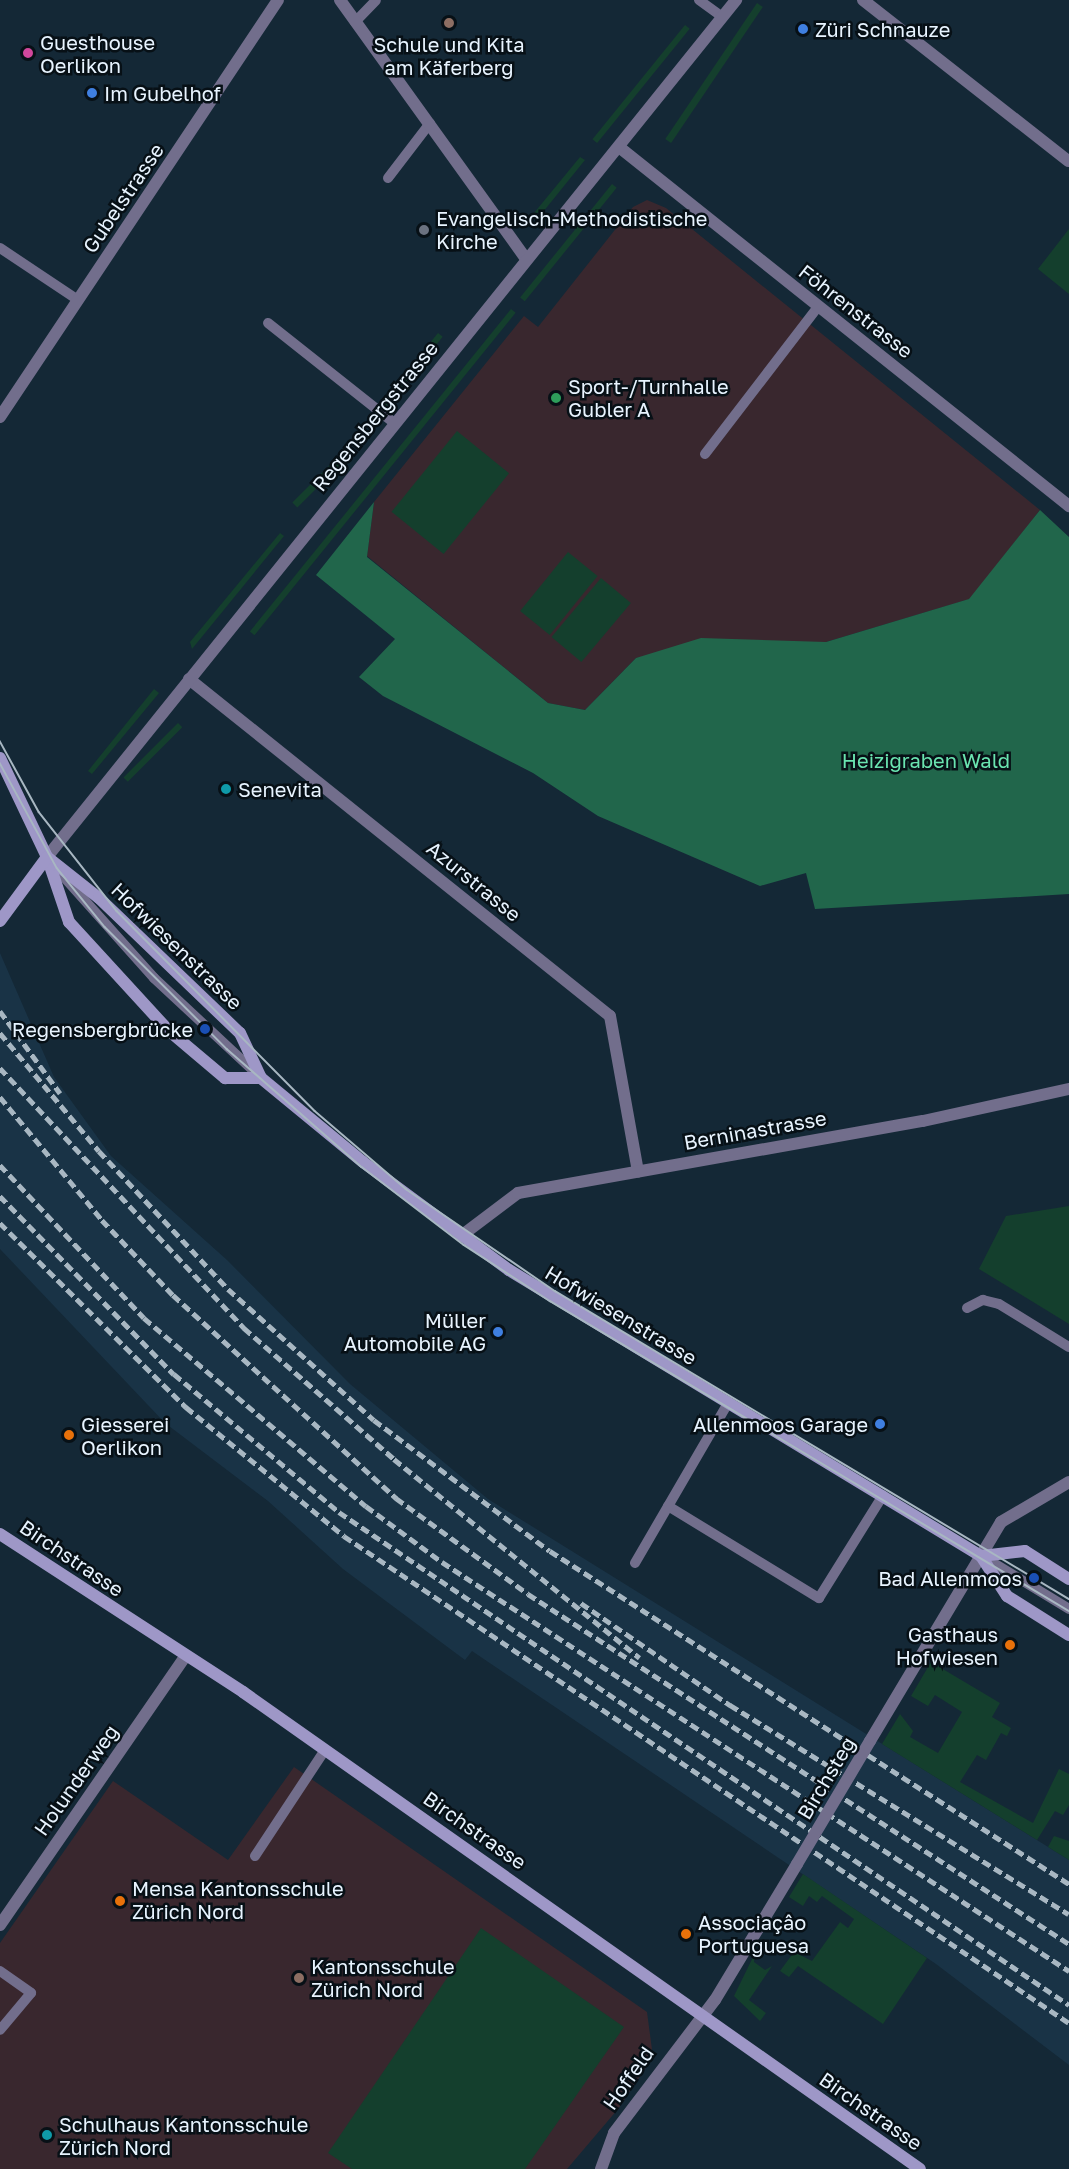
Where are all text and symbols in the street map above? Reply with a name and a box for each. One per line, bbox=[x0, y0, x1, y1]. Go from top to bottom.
marker: Schule und Kita am Käferberg bbox=[442, 16, 456, 30]
place label: Züri Schnauze bbox=[815, 17, 950, 41]
marker: Züri Schnauze bbox=[796, 22, 810, 36]
place label: Guesthouse Oerlikon bbox=[40, 30, 155, 77]
place label: Schule und Kita am Käferberg bbox=[373, 33, 525, 80]
marker: Guesthouse Oerlikon bbox=[21, 46, 35, 60]
place label: Im Gubelhof bbox=[104, 81, 221, 105]
marker: Im Gubelhof bbox=[85, 86, 99, 100]
street label: Gubelstrasse bbox=[78, 139, 168, 257]
place label: Evangelisch-Methodistische Kirche bbox=[436, 207, 707, 254]
marker: Evangelisch-Methodistische Kirche bbox=[417, 223, 431, 237]
street label: Föhrenstrasse bbox=[794, 259, 918, 363]
street label: Regensbergstrasse bbox=[307, 336, 443, 496]
place label: Sport-/Turnhalle Gubler A bbox=[568, 374, 729, 421]
marker: Sport-/Turnhalle Gubler A bbox=[549, 391, 563, 405]
park label: Heizigraben Wald bbox=[842, 748, 1010, 772]
place label: Senevita bbox=[238, 777, 322, 801]
marker: Senevita bbox=[219, 782, 233, 796]
street label: Azurstrasse bbox=[422, 836, 526, 926]
street label: Hofwiesenstrasse bbox=[107, 877, 247, 1015]
place label: Regensbergbrücke bbox=[12, 1017, 193, 1041]
marker: Regensbergbrücke bbox=[198, 1022, 212, 1036]
street label: Berninastrasse bbox=[682, 1106, 828, 1154]
street label: Hofwiesenstrasse bbox=[541, 1260, 701, 1370]
place label: Müller Automobile AG bbox=[344, 1308, 486, 1355]
marker: Müller Automobile AG bbox=[491, 1325, 505, 1339]
place label: Giesserei Oerlikon bbox=[81, 1412, 169, 1459]
place label: Allenmoos Garage bbox=[693, 1412, 868, 1436]
marker: Allenmoos Garage bbox=[873, 1417, 887, 1431]
marker: Giesserei Oerlikon bbox=[62, 1428, 76, 1442]
street label: Birchstrasse bbox=[16, 1515, 128, 1601]
place label: Bad Allenmoos bbox=[878, 1566, 1022, 1590]
marker: Bad Allenmoos bbox=[1027, 1571, 1041, 1585]
place label: Gasthaus Hofwiesen bbox=[896, 1622, 998, 1669]
marker: Gasthaus Hofwiesen bbox=[1003, 1638, 1017, 1652]
street label: Holunderweg bbox=[29, 1720, 123, 1840]
street label: Birchsteg bbox=[792, 1732, 860, 1824]
street label: Birchstrasse bbox=[419, 1786, 531, 1874]
place label: Mensa Kantonsschule Zürich Nord bbox=[132, 1877, 344, 1924]
marker: Mensa Kantonsschule Zürich Nord bbox=[113, 1894, 127, 1908]
place label: Associaçâo Portuguesa bbox=[698, 1910, 809, 1957]
marker: Associaçâo Portuguesa bbox=[679, 1927, 693, 1941]
place label: Kantonsschule Zürich Nord bbox=[311, 1954, 455, 2001]
marker: Kantonsschule Zürich Nord bbox=[292, 1971, 306, 1985]
street label: Hoffeld bbox=[598, 2042, 658, 2114]
street label: Birchstrasse bbox=[815, 2067, 927, 2155]
place label: Schulhaus Kantonsschule Zürich Nord bbox=[59, 2112, 308, 2159]
marker: Schulhaus Kantonsschule Zürich Nord bbox=[40, 2128, 54, 2142]

